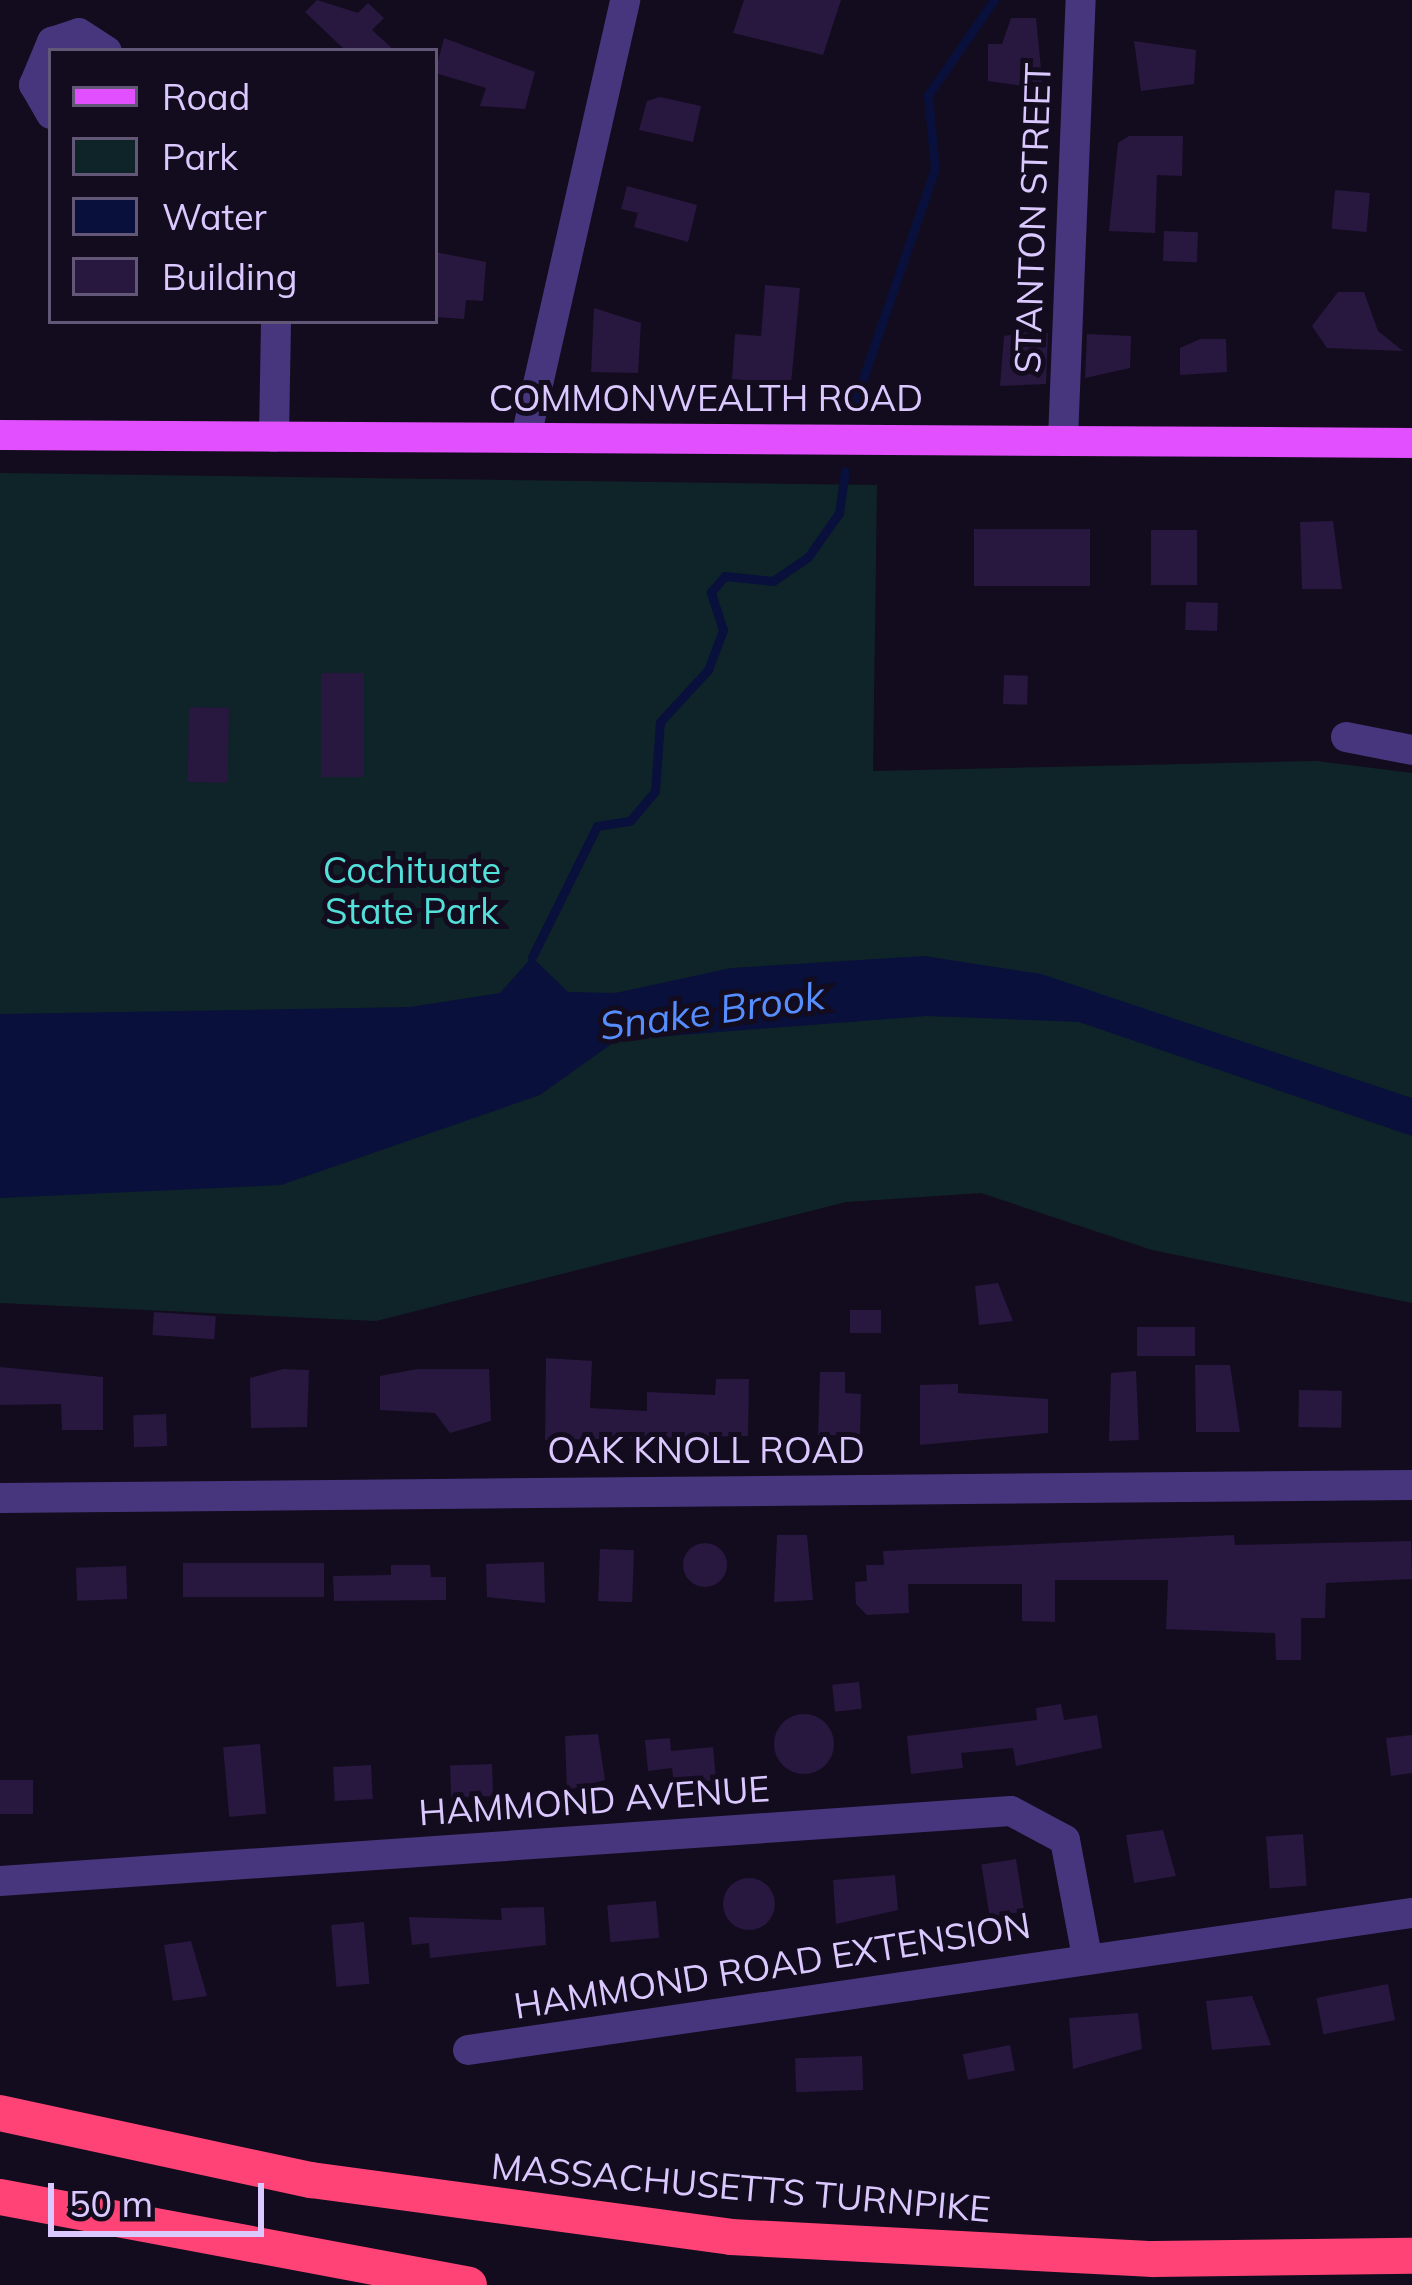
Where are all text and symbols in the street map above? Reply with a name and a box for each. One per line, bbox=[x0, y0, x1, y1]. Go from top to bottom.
legend bbox=[48, 48, 438, 324]
street label: STANTON STREET bbox=[1005, 62, 1059, 374]
text: Road bbox=[162, 74, 250, 119]
text: Park bbox=[162, 134, 238, 179]
text: Water bbox=[162, 194, 267, 239]
text: Building bbox=[162, 254, 297, 299]
street label: COMMONWEALTH ROAD bbox=[489, 376, 923, 420]
park label: Cochituate State Park bbox=[323, 847, 501, 932]
water label: Snake Brook bbox=[597, 972, 827, 1050]
street label: OAK KNOLL ROAD bbox=[547, 1428, 865, 1472]
street label: HAMMOND AVENUE bbox=[417, 1766, 771, 1834]
street label: HAMMOND ROAD EXTENSION bbox=[511, 1903, 1033, 2027]
street label: MASSACHUSETTS TURNPIKE bbox=[490, 2144, 992, 2230]
scale bar bbox=[54, 2159, 270, 2233]
text: 50 m bbox=[69, 2181, 153, 2226]

